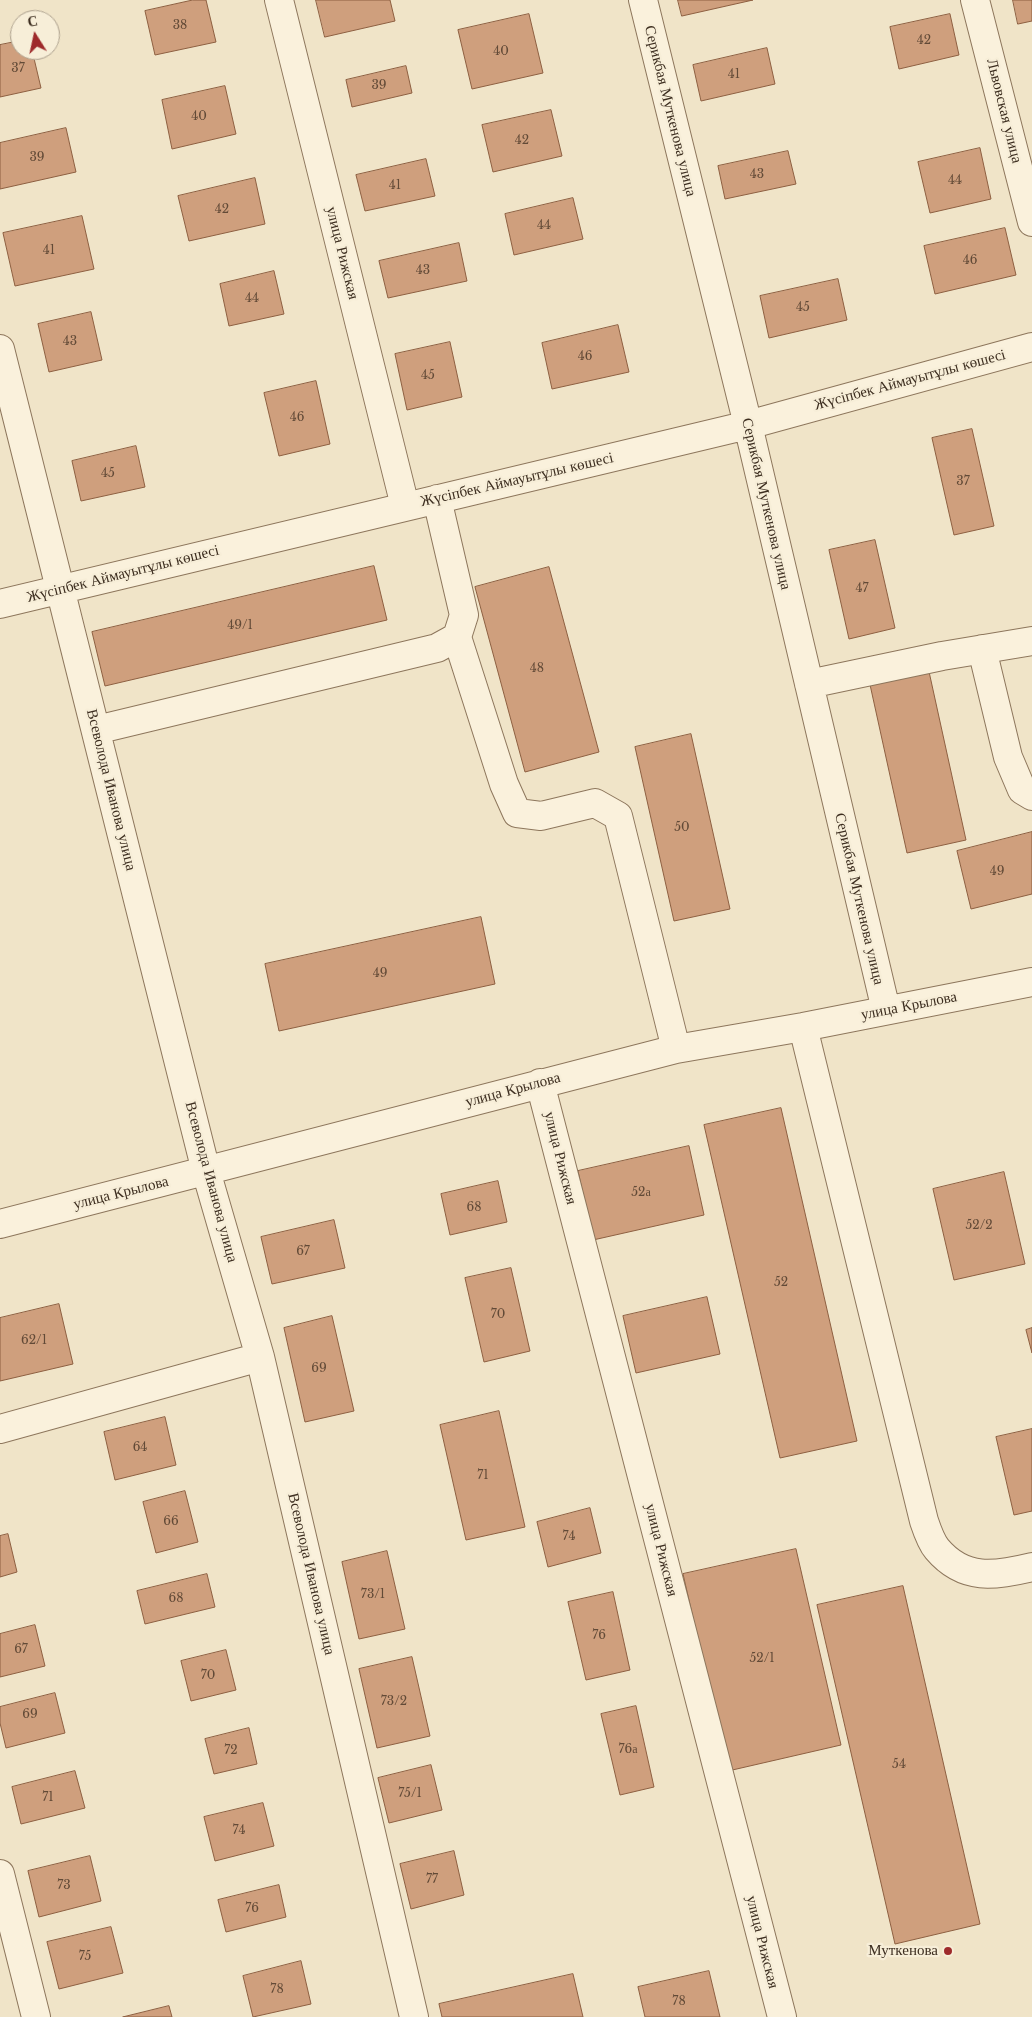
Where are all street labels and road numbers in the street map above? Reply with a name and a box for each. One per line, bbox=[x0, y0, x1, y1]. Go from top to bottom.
street label: Серикбая Муткенова улица bbox=[640, 24, 700, 198]
street label: Львовская улица bbox=[982, 57, 1026, 165]
street label: улица Рижская bbox=[322, 205, 362, 301]
street label: Жүсіпбек Аймауытұлы көшесі bbox=[812, 346, 1008, 414]
street label: Серикбая Муткенова улица bbox=[737, 416, 795, 592]
street label: Жүсіпбек Аймауытұлы көшесі bbox=[419, 449, 615, 511]
street label: Жүсіпбек Аймауытұлы көшесі bbox=[25, 541, 221, 607]
street label: Всеволода Иванова улица bbox=[82, 707, 140, 873]
street label: Серикбая Муткенова улица bbox=[830, 811, 888, 987]
street label: улица Крылова bbox=[859, 988, 959, 1024]
street label: улица Крылова bbox=[464, 1069, 562, 1111]
street label: Всеволода Иванова улица bbox=[181, 1100, 241, 1264]
street label: улица Рижская bbox=[540, 1110, 580, 1206]
street label: улица Крылова bbox=[72, 1172, 170, 1214]
street label: Всеволода Иванова улица bbox=[284, 1491, 338, 1657]
street label: улица Рижская bbox=[641, 1502, 681, 1598]
street label: улица Рижская bbox=[742, 1894, 782, 1990]

